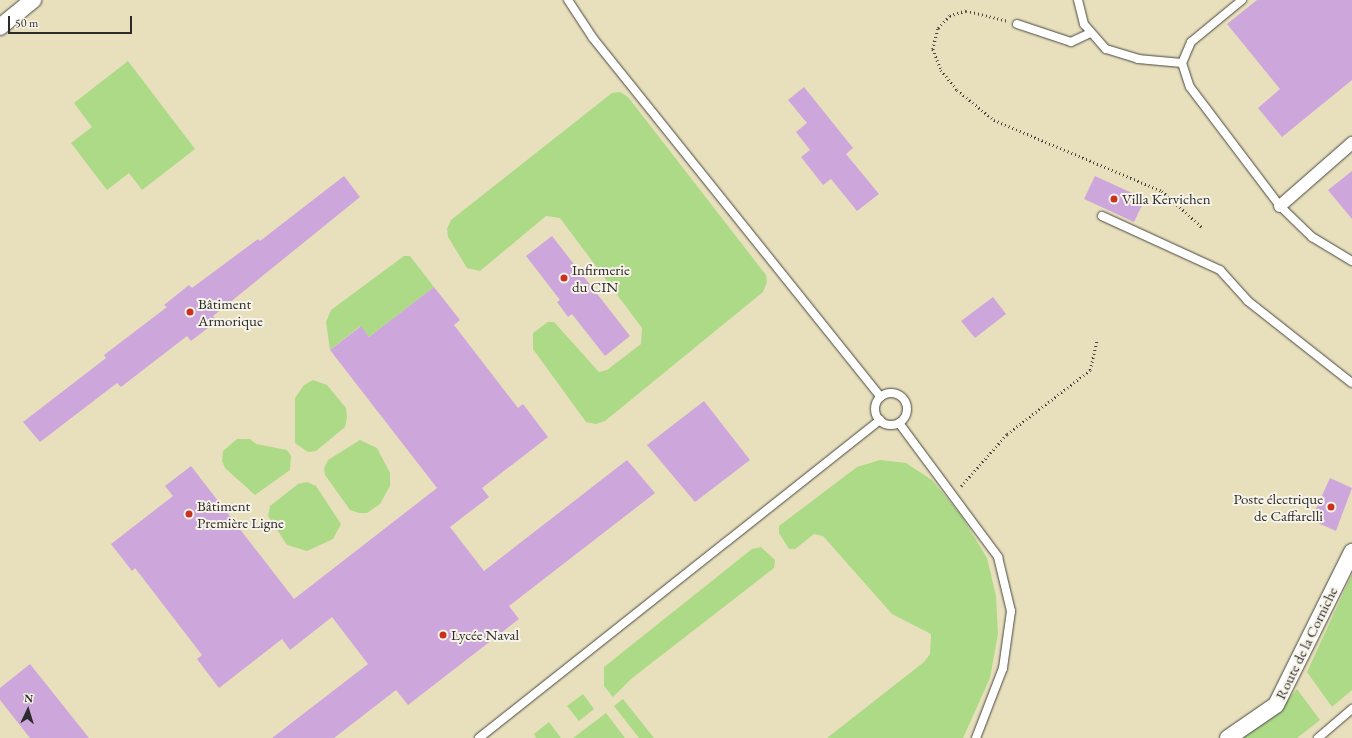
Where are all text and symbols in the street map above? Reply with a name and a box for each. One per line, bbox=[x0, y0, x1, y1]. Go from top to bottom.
scale bar bbox=[10, 8, 134, 34]
text: 50 m bbox=[15, 15, 38, 31]
place label: Villa Kervichen bbox=[1122, 190, 1211, 208]
marker: Villa Kervichen bbox=[1109, 194, 1119, 204]
place label: Infirmerie du CIN bbox=[572, 260, 630, 295]
marker: Infirmerie du CIN bbox=[559, 273, 569, 283]
place label: Bâtiment Armorique bbox=[198, 294, 263, 329]
marker: Bâtiment Armorique bbox=[185, 307, 195, 317]
place label: Poste électrique de Caffarelli bbox=[1233, 489, 1323, 524]
place label: Bâtiment Première Ligne bbox=[197, 496, 284, 531]
marker: Poste électrique de Caffarelli bbox=[1326, 502, 1336, 512]
marker: Bâtiment Première Ligne bbox=[184, 509, 194, 519]
street label: Route de la Corniche bbox=[1271, 584, 1341, 702]
place label: Lycée Naval bbox=[451, 626, 519, 644]
marker: Lycée Naval bbox=[438, 630, 448, 640]
north arrow bbox=[8, 690, 48, 730]
text: N bbox=[24, 691, 34, 705]

